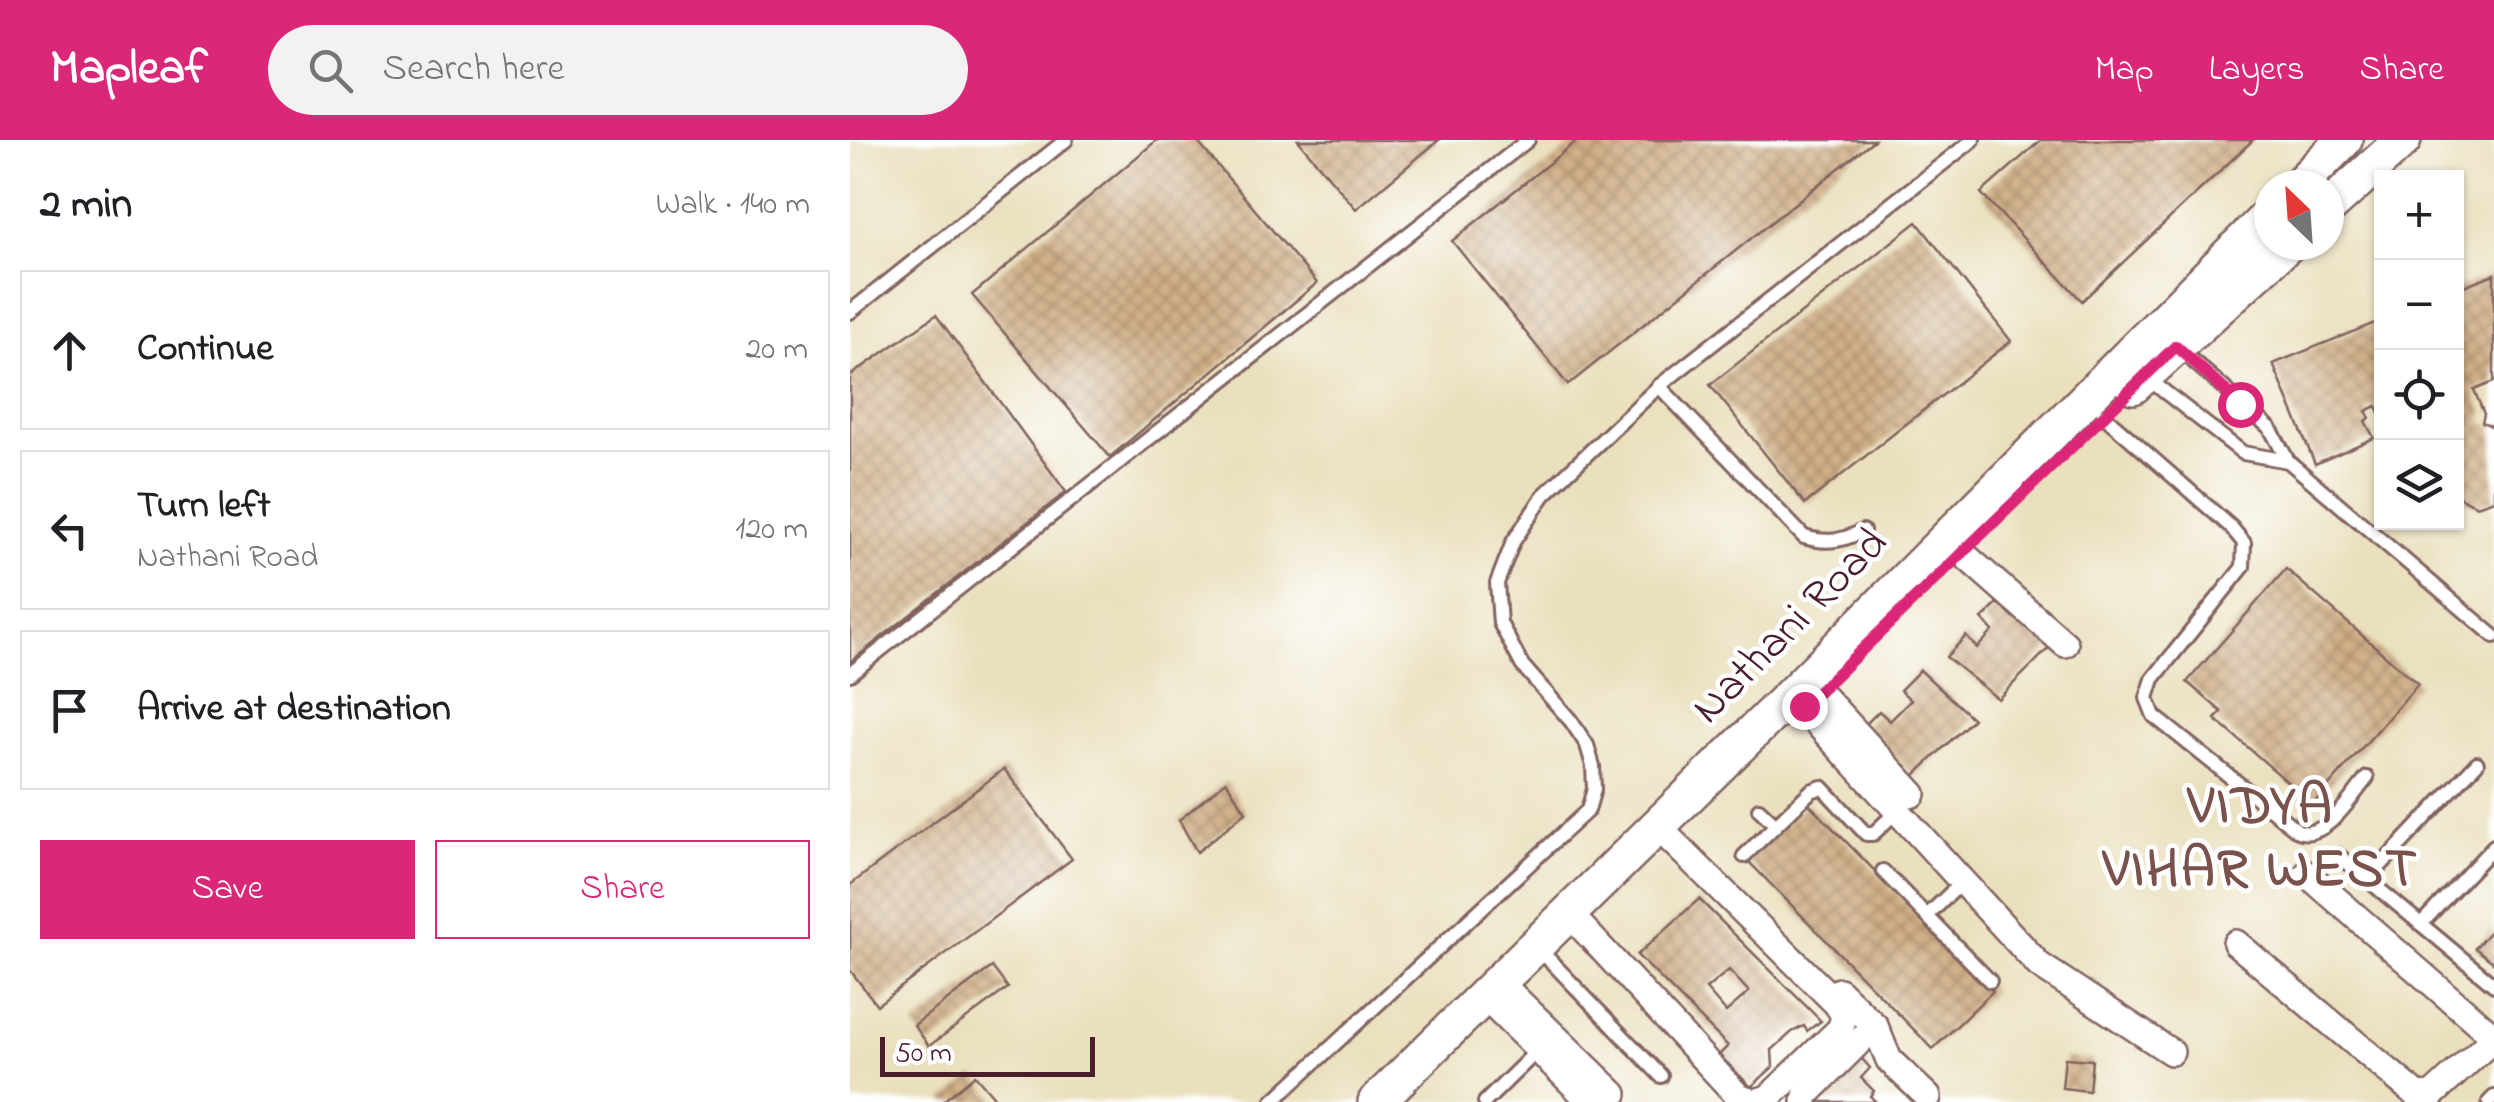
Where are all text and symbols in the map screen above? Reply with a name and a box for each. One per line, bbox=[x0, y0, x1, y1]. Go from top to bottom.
search box bbox=[268, 25, 968, 115]
text: Mapleaf bbox=[50, 35, 208, 105]
text: Search here bbox=[383, 42, 565, 98]
icon: search bbox=[303, 43, 358, 98]
text: Map bbox=[2095, 45, 2154, 96]
text: Layers bbox=[2209, 45, 2304, 96]
text: Share bbox=[2359, 45, 2444, 96]
north arrow bbox=[2254, 170, 2344, 260]
map controls bbox=[2374, 170, 2464, 530]
button: + bbox=[2374, 170, 2464, 260]
text: 2 min bbox=[40, 175, 132, 236]
text: Walk · 140 m bbox=[656, 182, 810, 229]
button: − bbox=[2374, 260, 2464, 350]
text: Continue bbox=[137, 322, 273, 378]
icon: ahead bbox=[42, 323, 97, 378]
text: 20 m bbox=[745, 327, 808, 374]
button: locate bbox=[2374, 350, 2464, 440]
route start bbox=[2218, 382, 2264, 428]
button: layers bbox=[2374, 440, 2464, 530]
text: Turn left bbox=[137, 479, 270, 535]
icon: left bbox=[42, 503, 97, 558]
text: 120 m bbox=[735, 507, 808, 554]
street label: Nathani Road bbox=[1678, 514, 1904, 740]
text: Nathani Road bbox=[137, 535, 318, 582]
text: Arrive at destination bbox=[137, 682, 451, 738]
icon: arrive bbox=[42, 683, 97, 738]
route end bbox=[1782, 684, 1828, 730]
district label: VIDYA VIHAR WEST bbox=[2102, 769, 2419, 912]
button: Save bbox=[40, 840, 415, 939]
button: Share bbox=[435, 840, 810, 939]
scale bar bbox=[880, 1032, 1095, 1076]
text: 50 m bbox=[895, 1034, 952, 1075]

